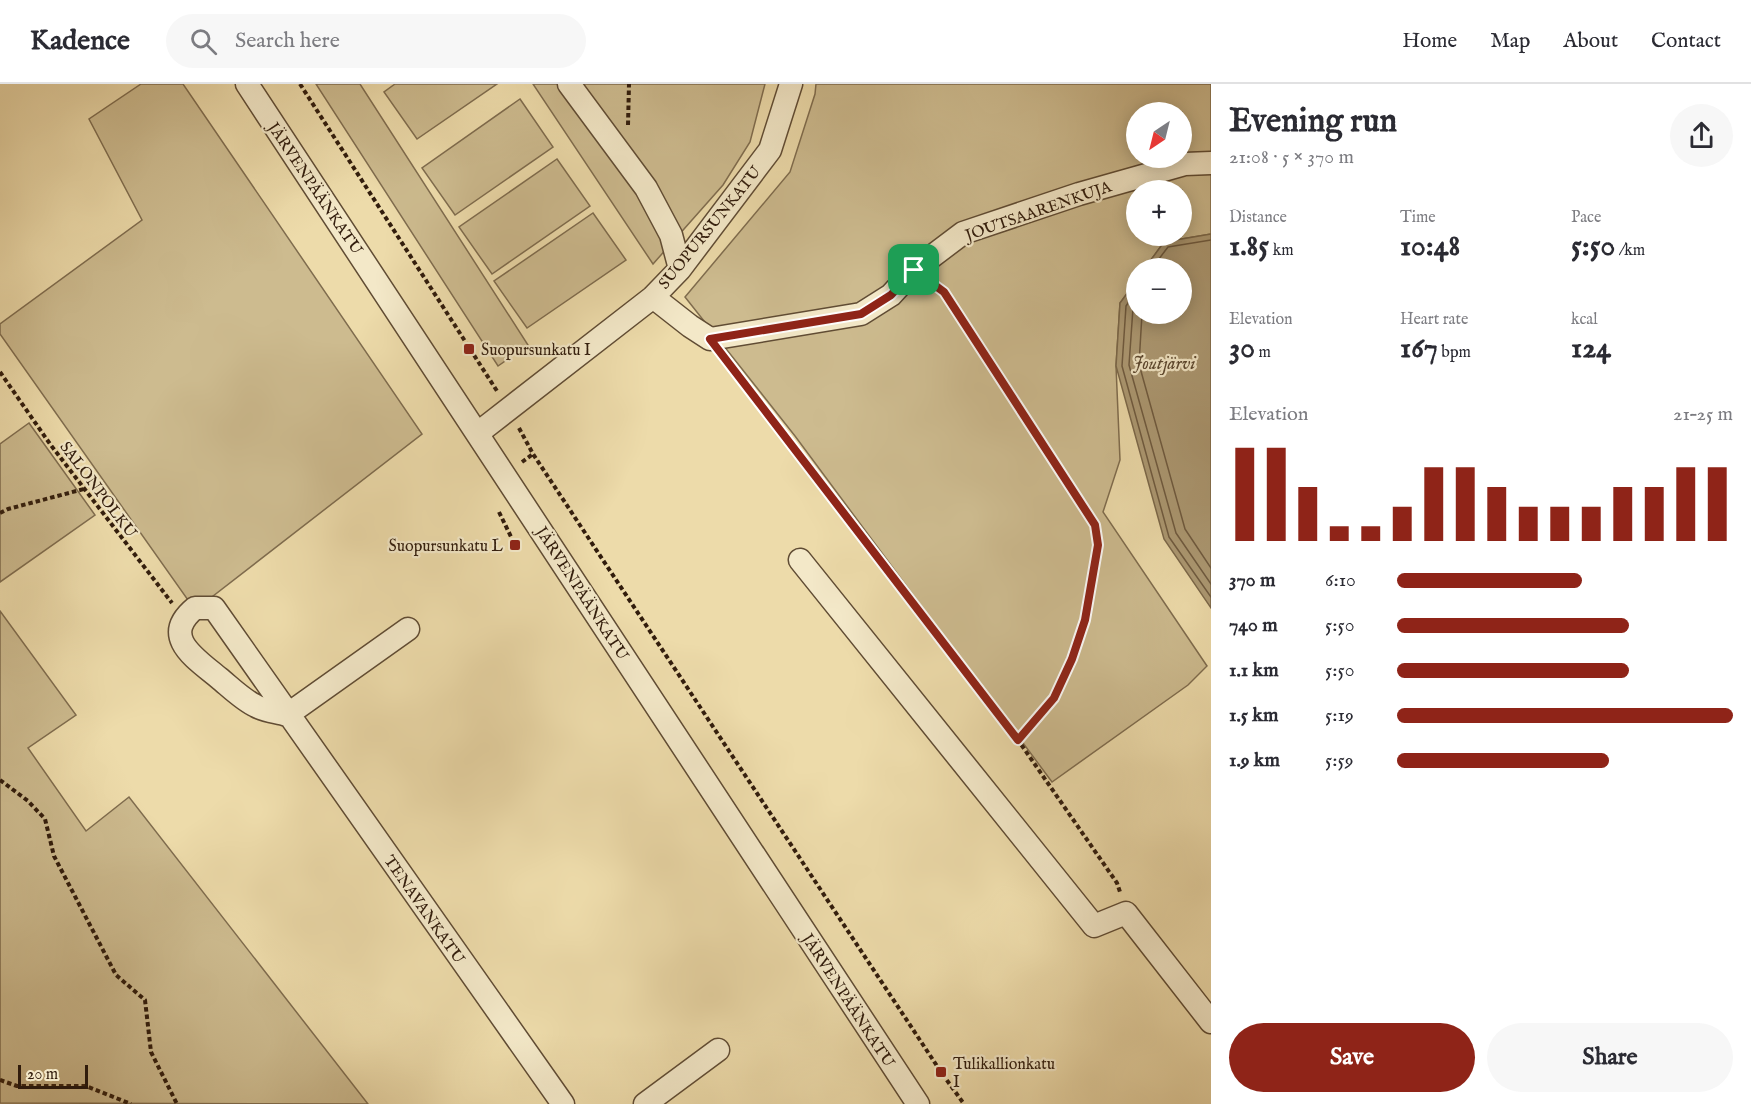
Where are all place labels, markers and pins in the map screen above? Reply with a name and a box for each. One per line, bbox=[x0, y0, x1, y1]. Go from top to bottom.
pin bbox=[888, 244, 939, 295]
place label: Suopursunkatu I bbox=[481, 341, 591, 361]
marker: Suopursunkatu I bbox=[462, 342, 476, 356]
place label: Suopursunkatu L bbox=[389, 537, 504, 557]
marker: Suopursunkatu L bbox=[508, 538, 522, 552]
place label: Tulikallionkatu I bbox=[953, 1055, 1055, 1093]
marker: Tulikallionkatu I bbox=[934, 1065, 948, 1079]

